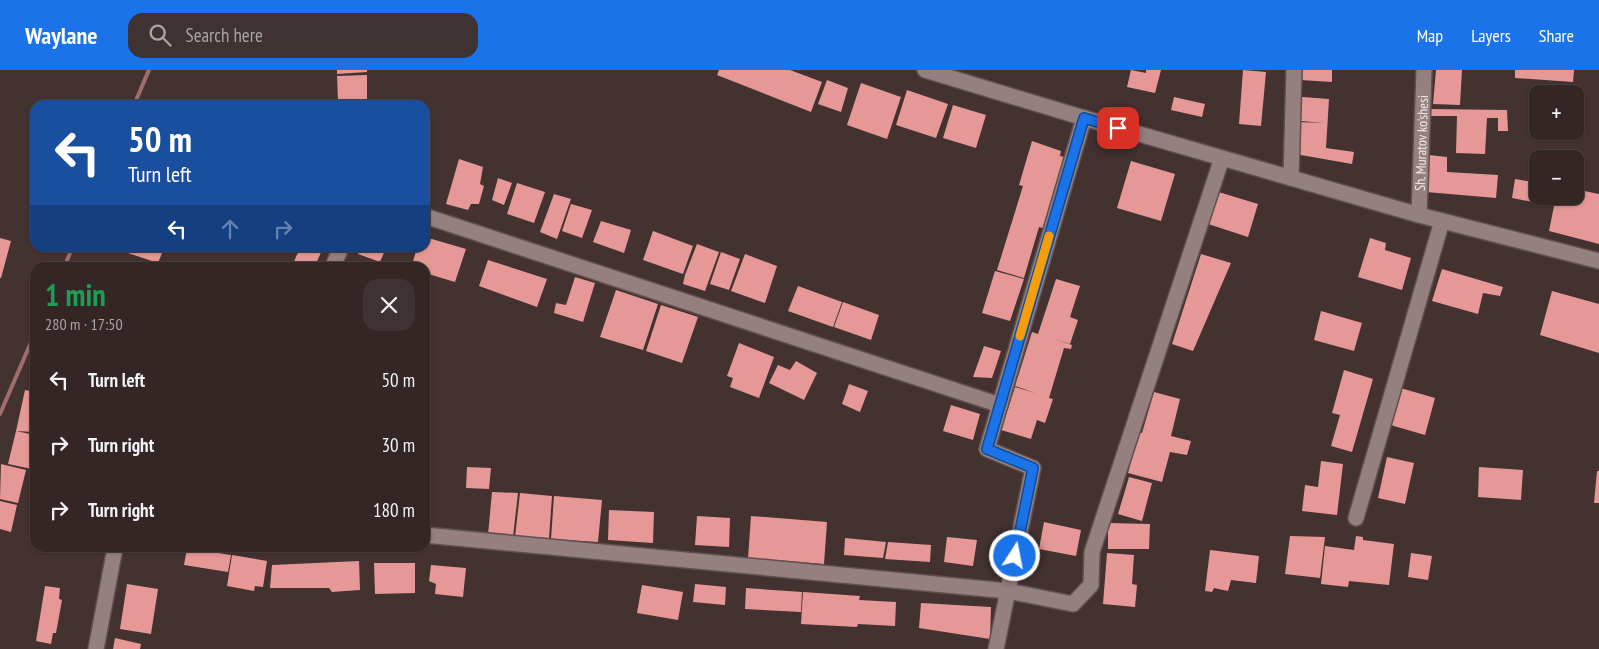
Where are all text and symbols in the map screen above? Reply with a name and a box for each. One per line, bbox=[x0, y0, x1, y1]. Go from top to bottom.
search box bbox=[128, 13, 478, 58]
text: Waylane bbox=[25, 20, 98, 51]
icon: search bbox=[146, 21, 174, 49]
text: Search here bbox=[186, 23, 263, 47]
text: Map bbox=[1417, 24, 1443, 47]
text: Layers bbox=[1471, 24, 1511, 47]
text: Share bbox=[1539, 24, 1574, 47]
map controls bbox=[1529, 85, 1584, 205]
button: + bbox=[1529, 85, 1584, 140]
street label: Sh. Muratov ko'shesi bbox=[1411, 95, 1432, 191]
pin bbox=[1097, 107, 1139, 149]
icon: arrive bbox=[1104, 114, 1132, 142]
text: 50 m bbox=[128, 116, 192, 162]
icon: left bbox=[45, 120, 110, 185]
button: − bbox=[1529, 150, 1584, 205]
text: Turn left bbox=[128, 160, 192, 188]
icon: left bbox=[163, 215, 191, 243]
icon: ahead bbox=[216, 215, 244, 243]
icon: right bbox=[269, 215, 297, 243]
text: 1 min bbox=[45, 275, 106, 314]
button: close bbox=[363, 279, 415, 331]
text: 280 m · 17:50 bbox=[45, 314, 123, 334]
icon: left bbox=[45, 366, 73, 394]
text: Turn left bbox=[88, 368, 145, 392]
text: 50 m bbox=[382, 368, 415, 392]
icon: right bbox=[45, 431, 73, 459]
text: Turn right bbox=[88, 433, 154, 457]
text: 30 m bbox=[382, 433, 415, 457]
icon: right bbox=[45, 496, 73, 524]
text: Turn right bbox=[88, 498, 154, 522]
text: 180 m bbox=[373, 498, 415, 522]
position arrow bbox=[988, 529, 1040, 581]

